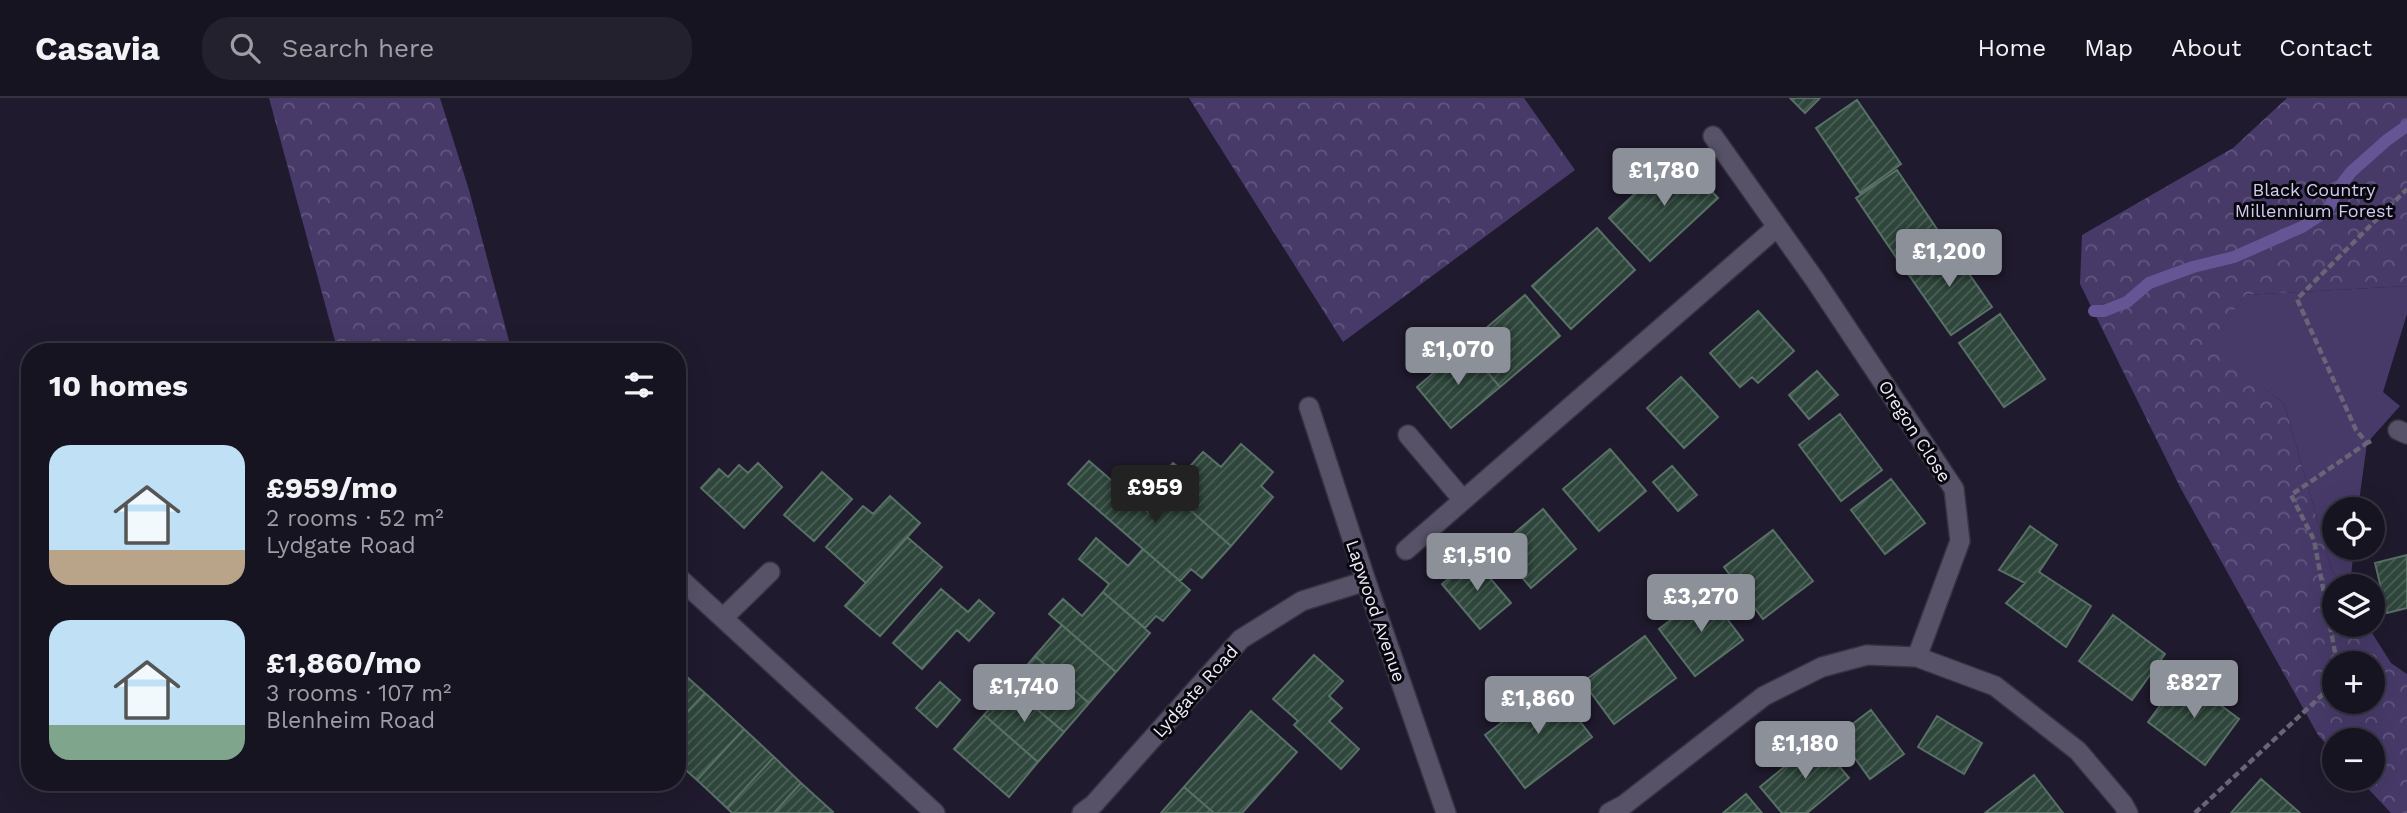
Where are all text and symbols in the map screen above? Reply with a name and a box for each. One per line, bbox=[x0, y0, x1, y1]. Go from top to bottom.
search box bbox=[202, 17, 692, 80]
text: Casavia bbox=[35, 29, 160, 68]
icon: search bbox=[226, 29, 264, 67]
text: Search here bbox=[282, 33, 434, 63]
text: Home bbox=[1978, 34, 2046, 62]
text: Map bbox=[2084, 34, 2133, 62]
text: About bbox=[2171, 34, 2241, 62]
text: Contact bbox=[2279, 34, 2372, 62]
pin: £1,780 bbox=[1607, 148, 1721, 208]
text: £1,780 bbox=[1628, 157, 1700, 184]
park label: Black Country Millennium Forest bbox=[2235, 179, 2394, 221]
pin: £1,200 bbox=[1892, 230, 2006, 289]
text: £1,200 bbox=[1912, 238, 1986, 265]
pin: £1,070 bbox=[1401, 328, 1515, 387]
text: £1,070 bbox=[1421, 336, 1495, 363]
icon: filters bbox=[620, 366, 658, 404]
text: 10 homes bbox=[49, 368, 188, 403]
street label: Oregon Close bbox=[1874, 376, 1956, 486]
pin: £959 bbox=[1114, 466, 1196, 525]
text: £959/mo bbox=[266, 470, 397, 505]
icon: home bbox=[105, 473, 189, 557]
text: £959 bbox=[1127, 474, 1183, 501]
map controls bbox=[2322, 497, 2385, 791]
button: locate bbox=[2322, 497, 2385, 560]
text: 2 rooms · 52 m² bbox=[266, 505, 444, 532]
text: Lydgate Road bbox=[266, 532, 416, 559]
pin: £1,510 bbox=[1420, 533, 1534, 593]
street label: Lapwood Avenue bbox=[1342, 537, 1410, 685]
text: £1,510 bbox=[1443, 542, 1512, 569]
pin: £3,270 bbox=[1644, 574, 1758, 634]
button: layers bbox=[2322, 574, 2385, 637]
text: £3,270 bbox=[1663, 583, 1739, 610]
street label: Lydgate Road bbox=[1148, 640, 1242, 742]
text: £1,860/mo bbox=[266, 645, 421, 680]
icon: home bbox=[105, 648, 189, 732]
button: + bbox=[2322, 651, 2385, 714]
pin: £827 bbox=[2153, 660, 2235, 720]
pin: £1,740 bbox=[967, 664, 1081, 724]
text: £827 bbox=[2166, 669, 2222, 696]
text: £1,740 bbox=[989, 673, 1059, 700]
pin: £1,860 bbox=[1481, 676, 1595, 736]
text: 3 rooms · 107 m² bbox=[266, 680, 452, 707]
text: £1,860 bbox=[1501, 685, 1575, 712]
text: Blenheim Road bbox=[266, 707, 435, 734]
pin: £1,180 bbox=[1748, 722, 1862, 781]
button: − bbox=[2322, 728, 2385, 791]
text: £1,180 bbox=[1771, 730, 1839, 757]

